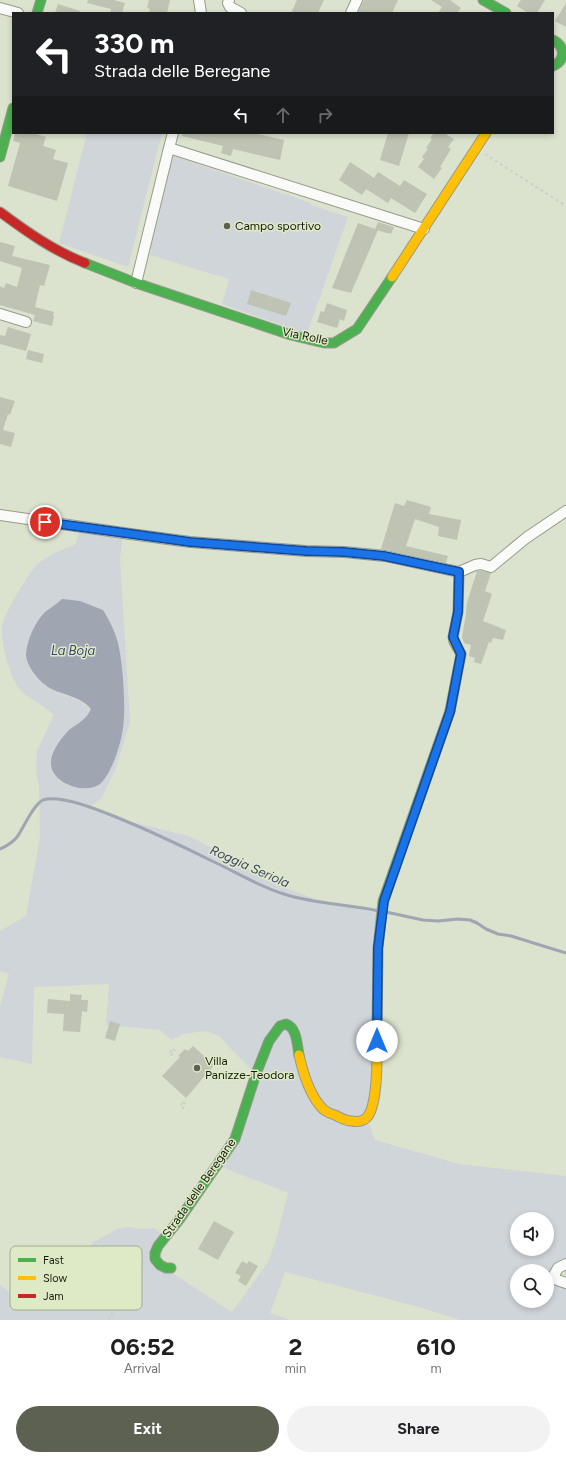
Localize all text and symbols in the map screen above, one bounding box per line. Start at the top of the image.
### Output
text: 330 m [94,26,174,60]
icon: left [28,28,80,80]
text: Strada delle Beregane [94,60,270,82]
icon: left [230,104,252,126]
icon: ahead [272,104,294,126]
icon: right [314,104,336,126]
place label: Campo sportivo [235,219,321,233]
marker: Campo sportivo [222,221,232,231]
street label: Via Rolle [281,324,330,348]
pin [28,505,62,539]
icon: arrive [34,511,56,533]
water label: La Boja [51,643,95,658]
water label: Roggia Seriola [208,842,292,891]
position arrow [356,1020,398,1062]
place label: Villa Panizze-Teodora [205,1054,294,1082]
marker: Villa Panizze-Teodora [192,1063,202,1073]
street label: Strada delle Beregane [160,1136,239,1240]
map controls [510,1212,554,1308]
button: sound [510,1212,554,1256]
legend [10,1246,142,1310]
text: Fast [43,1254,64,1267]
button: search [510,1264,554,1308]
text: Slow [43,1272,67,1285]
text: Jam [43,1290,64,1303]
text: 06:52 [110,1332,175,1361]
text: 2 [289,1332,302,1361]
text: 610 [416,1332,456,1361]
text: Arrival [124,1361,161,1376]
text: min [285,1361,306,1376]
text: m [431,1361,442,1376]
button: Exit [16,1406,279,1452]
button: Share [287,1406,550,1452]

